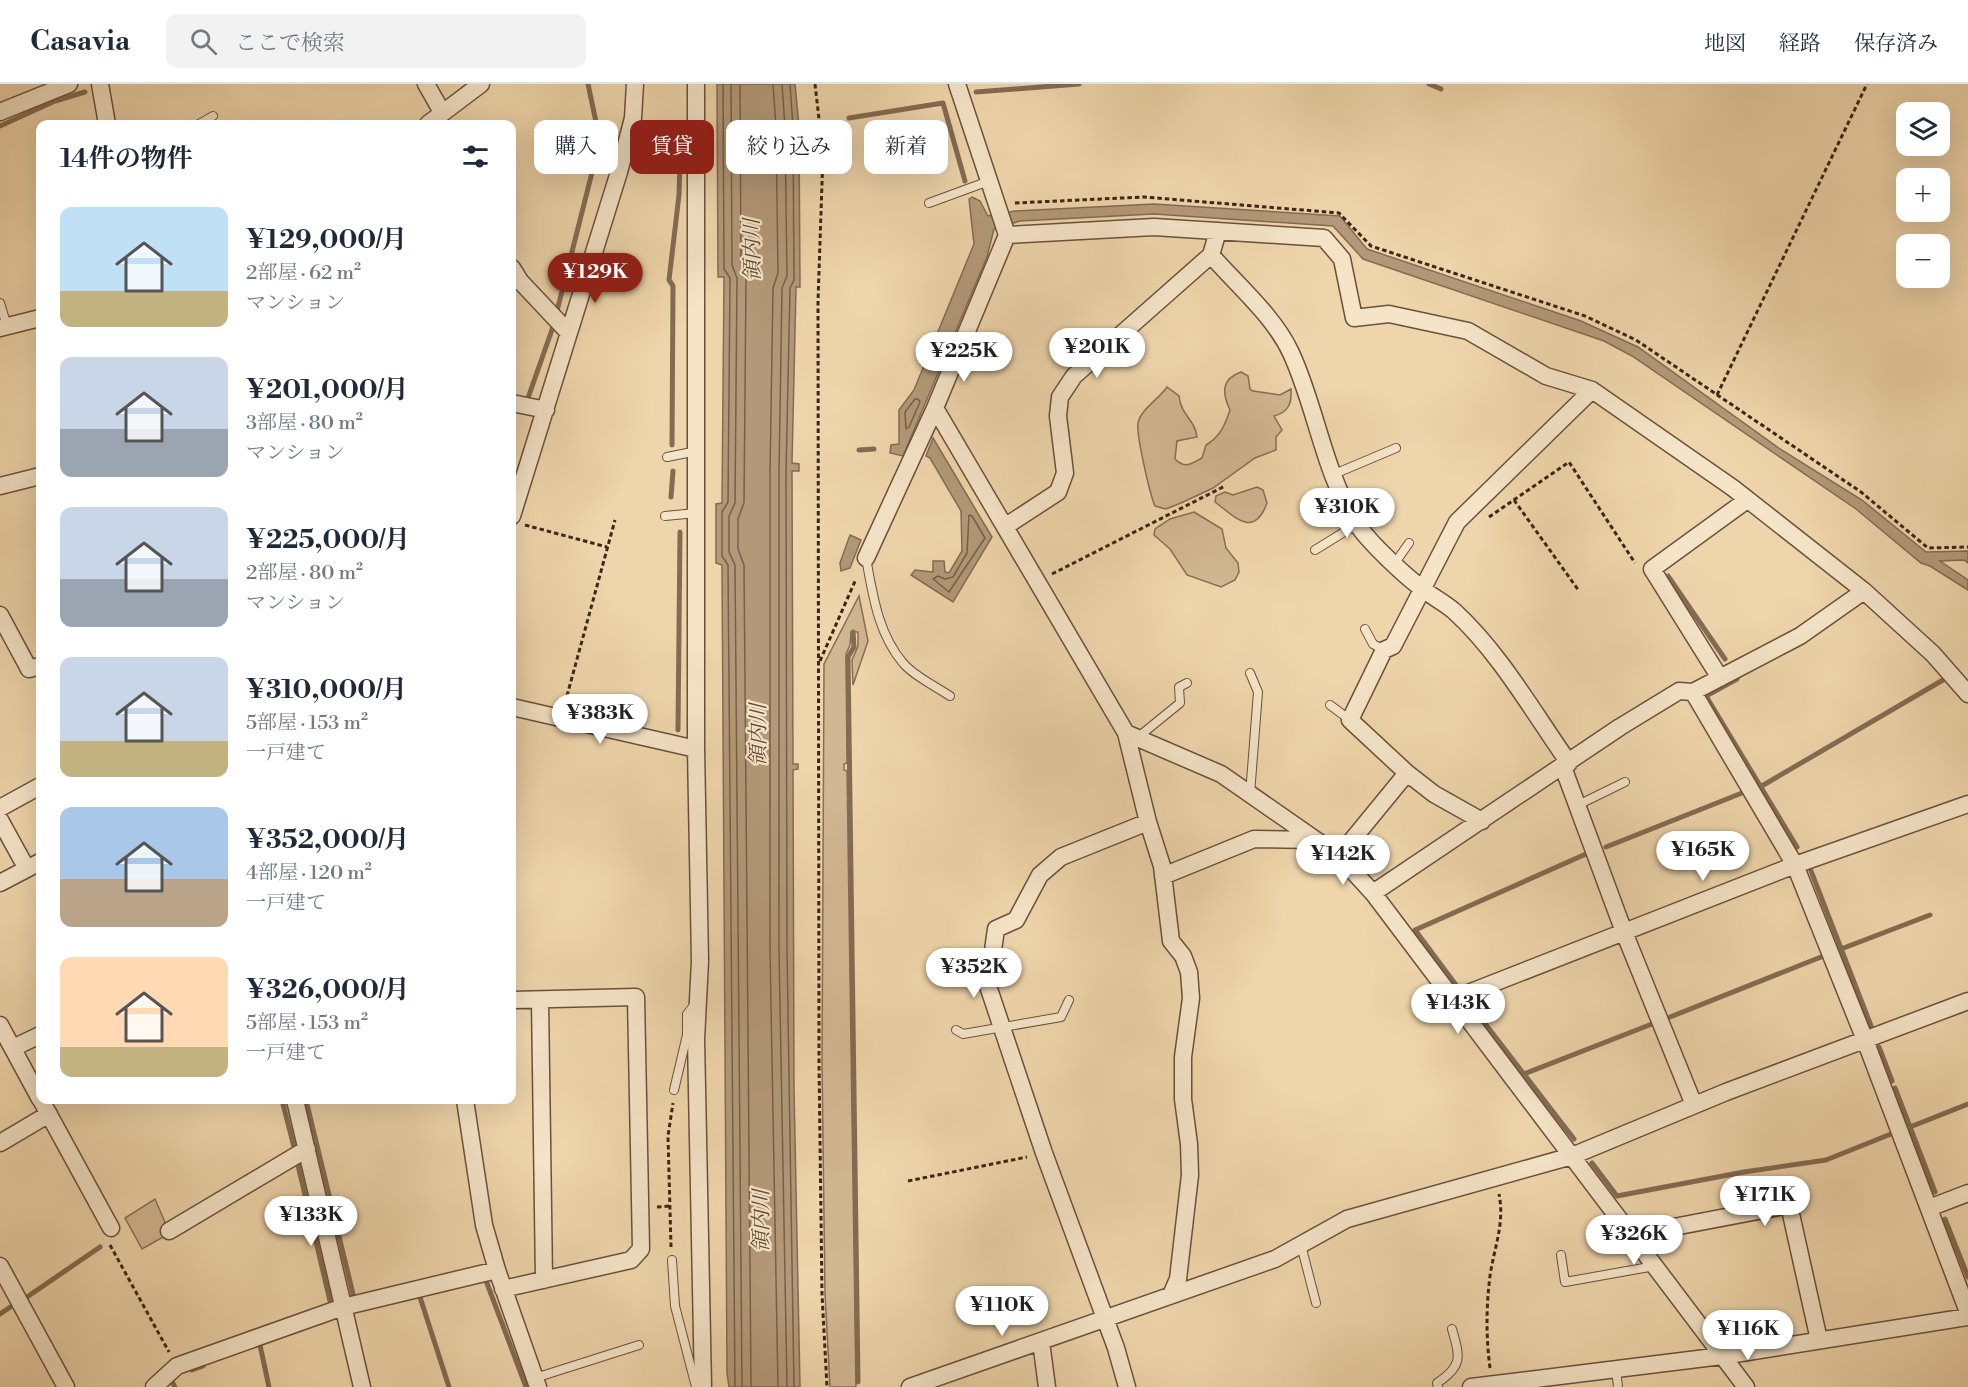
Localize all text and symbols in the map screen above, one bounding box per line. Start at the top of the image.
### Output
search box [166,14,586,68]
text: Casavia [30,24,130,59]
icon: search [187,25,220,58]
text: ここで検索 [235,30,345,57]
text: 地図 [1704,31,1746,57]
text: 経路 [1779,31,1821,57]
text: 保存済み [1854,31,1938,57]
map controls [1896,102,1950,288]
button: layers [1896,102,1950,156]
chip: 購入 [534,120,618,174]
chip: 賃貸 [630,120,714,174]
chip: 絞り込み [726,120,852,174]
chip: 新着 [864,120,948,174]
icon: filters [459,140,492,173]
text: 14件の物件 [60,143,193,175]
button: + [1896,168,1950,222]
water label: 領内川 [739,216,767,282]
text: ¥129,000/月 [246,224,407,256]
icon: home [108,231,180,303]
button: − [1896,234,1950,288]
pin: ¥129K [553,253,637,304]
text: ¥129K [562,260,628,285]
text: 2部屋 · 62 m² [246,261,361,286]
text: マンション [246,291,345,316]
pin: ¥201K [1055,328,1139,379]
pin: ¥225K [922,332,1006,383]
text: ¥201K [1063,335,1131,360]
text: ¥225K [930,339,998,364]
text: ¥201,000/月 [246,374,409,406]
icon: home [108,381,180,453]
text: 3部屋 · 80 m² [246,411,363,436]
text: マンション [246,441,345,466]
pin: ¥310K [1305,488,1389,539]
text: ¥310K [1314,495,1380,520]
text: ¥225,000/月 [246,524,410,556]
icon: home [108,531,180,603]
text: 2部屋 · 80 m² [246,561,363,586]
text: マンション [246,591,345,616]
text: ¥310,000/月 [246,674,407,706]
icon: home [108,681,180,753]
pin: ¥383K [558,694,642,745]
text: ¥383K [566,701,634,726]
water label: 領内川 [746,702,772,767]
text: 5部屋 · 153 m² [246,711,368,736]
text: 一戸建て [246,741,326,766]
text: ¥352,000/月 [246,824,410,856]
icon: home [108,831,180,903]
pin: ¥165K [1661,831,1745,882]
pin: ¥142K [1301,835,1385,886]
text: ¥165K [1670,838,1736,863]
text: ¥142K [1310,842,1376,867]
text: 4部屋 · 120 m² [246,861,372,886]
text: 一戸建て [246,891,326,916]
pin: ¥352K [932,948,1016,999]
text: ¥352K [940,955,1008,980]
text: ¥326,000/月 [246,974,410,1006]
icon: home [108,981,180,1053]
pin: ¥143K [1416,984,1500,1035]
text: ¥143K [1425,991,1491,1016]
text: 5部屋 · 153 m² [246,1011,368,1036]
text: 一戸建て [246,1041,326,1066]
pin: ¥171K [1723,1176,1807,1227]
text: ¥171K [1734,1183,1796,1208]
water label: 領内川 [749,1188,775,1253]
pin: ¥133K [269,1196,353,1247]
text: ¥133K [278,1203,344,1228]
pin: ¥326K [1592,1215,1676,1266]
text: ¥326K [1600,1222,1668,1247]
pin: ¥110K [960,1286,1044,1337]
text: ¥110K [969,1293,1035,1318]
pin: ¥116K [1706,1310,1790,1361]
text: ¥116K [1716,1317,1780,1342]

